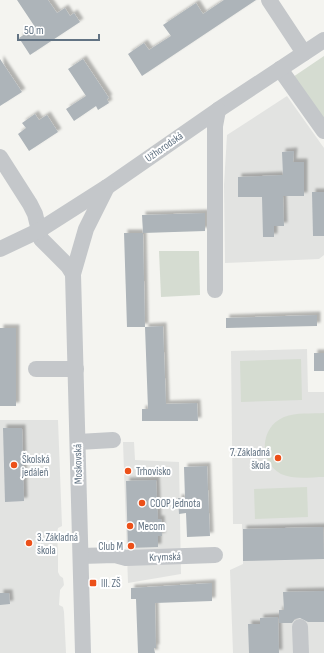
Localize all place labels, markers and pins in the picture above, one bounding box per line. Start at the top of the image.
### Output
place label: 7. Základná škola [230,446,270,472]
place label: Školská jedáleň [21,452,50,479]
marker: 7. Základná škola [273,453,283,463]
marker: Školská jedáleň [9,460,19,470]
place label: Trhovisko [136,465,171,478]
marker: Trhovisko [123,466,133,476]
place label: COOP Jednota [150,497,201,510]
marker: COOP Jednota [137,498,147,508]
place label: Mecom [138,520,165,533]
marker: Mecom [125,521,135,531]
place label: 3. Základná škola [37,531,78,557]
marker: 3. Základná škola [24,538,34,548]
place label: Club M [98,540,123,553]
marker: Club M [126,541,136,551]
place label: III. ZŠ [101,576,121,590]
marker: III. ZŠ [88,578,98,588]

